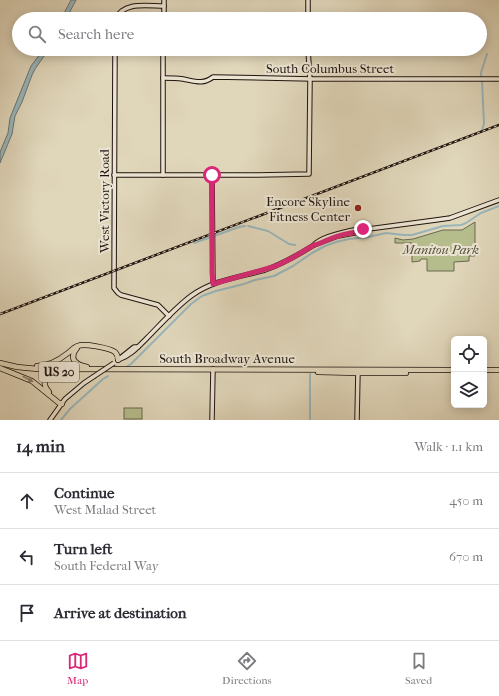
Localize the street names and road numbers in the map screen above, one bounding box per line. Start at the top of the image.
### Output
street label: South Columbus Street [266,61,394,76]
street label: West Victory Road [97,148,112,254]
street label: South Broadway Avenue [159,351,295,366]
road number: US 20 [39,362,79,382]

